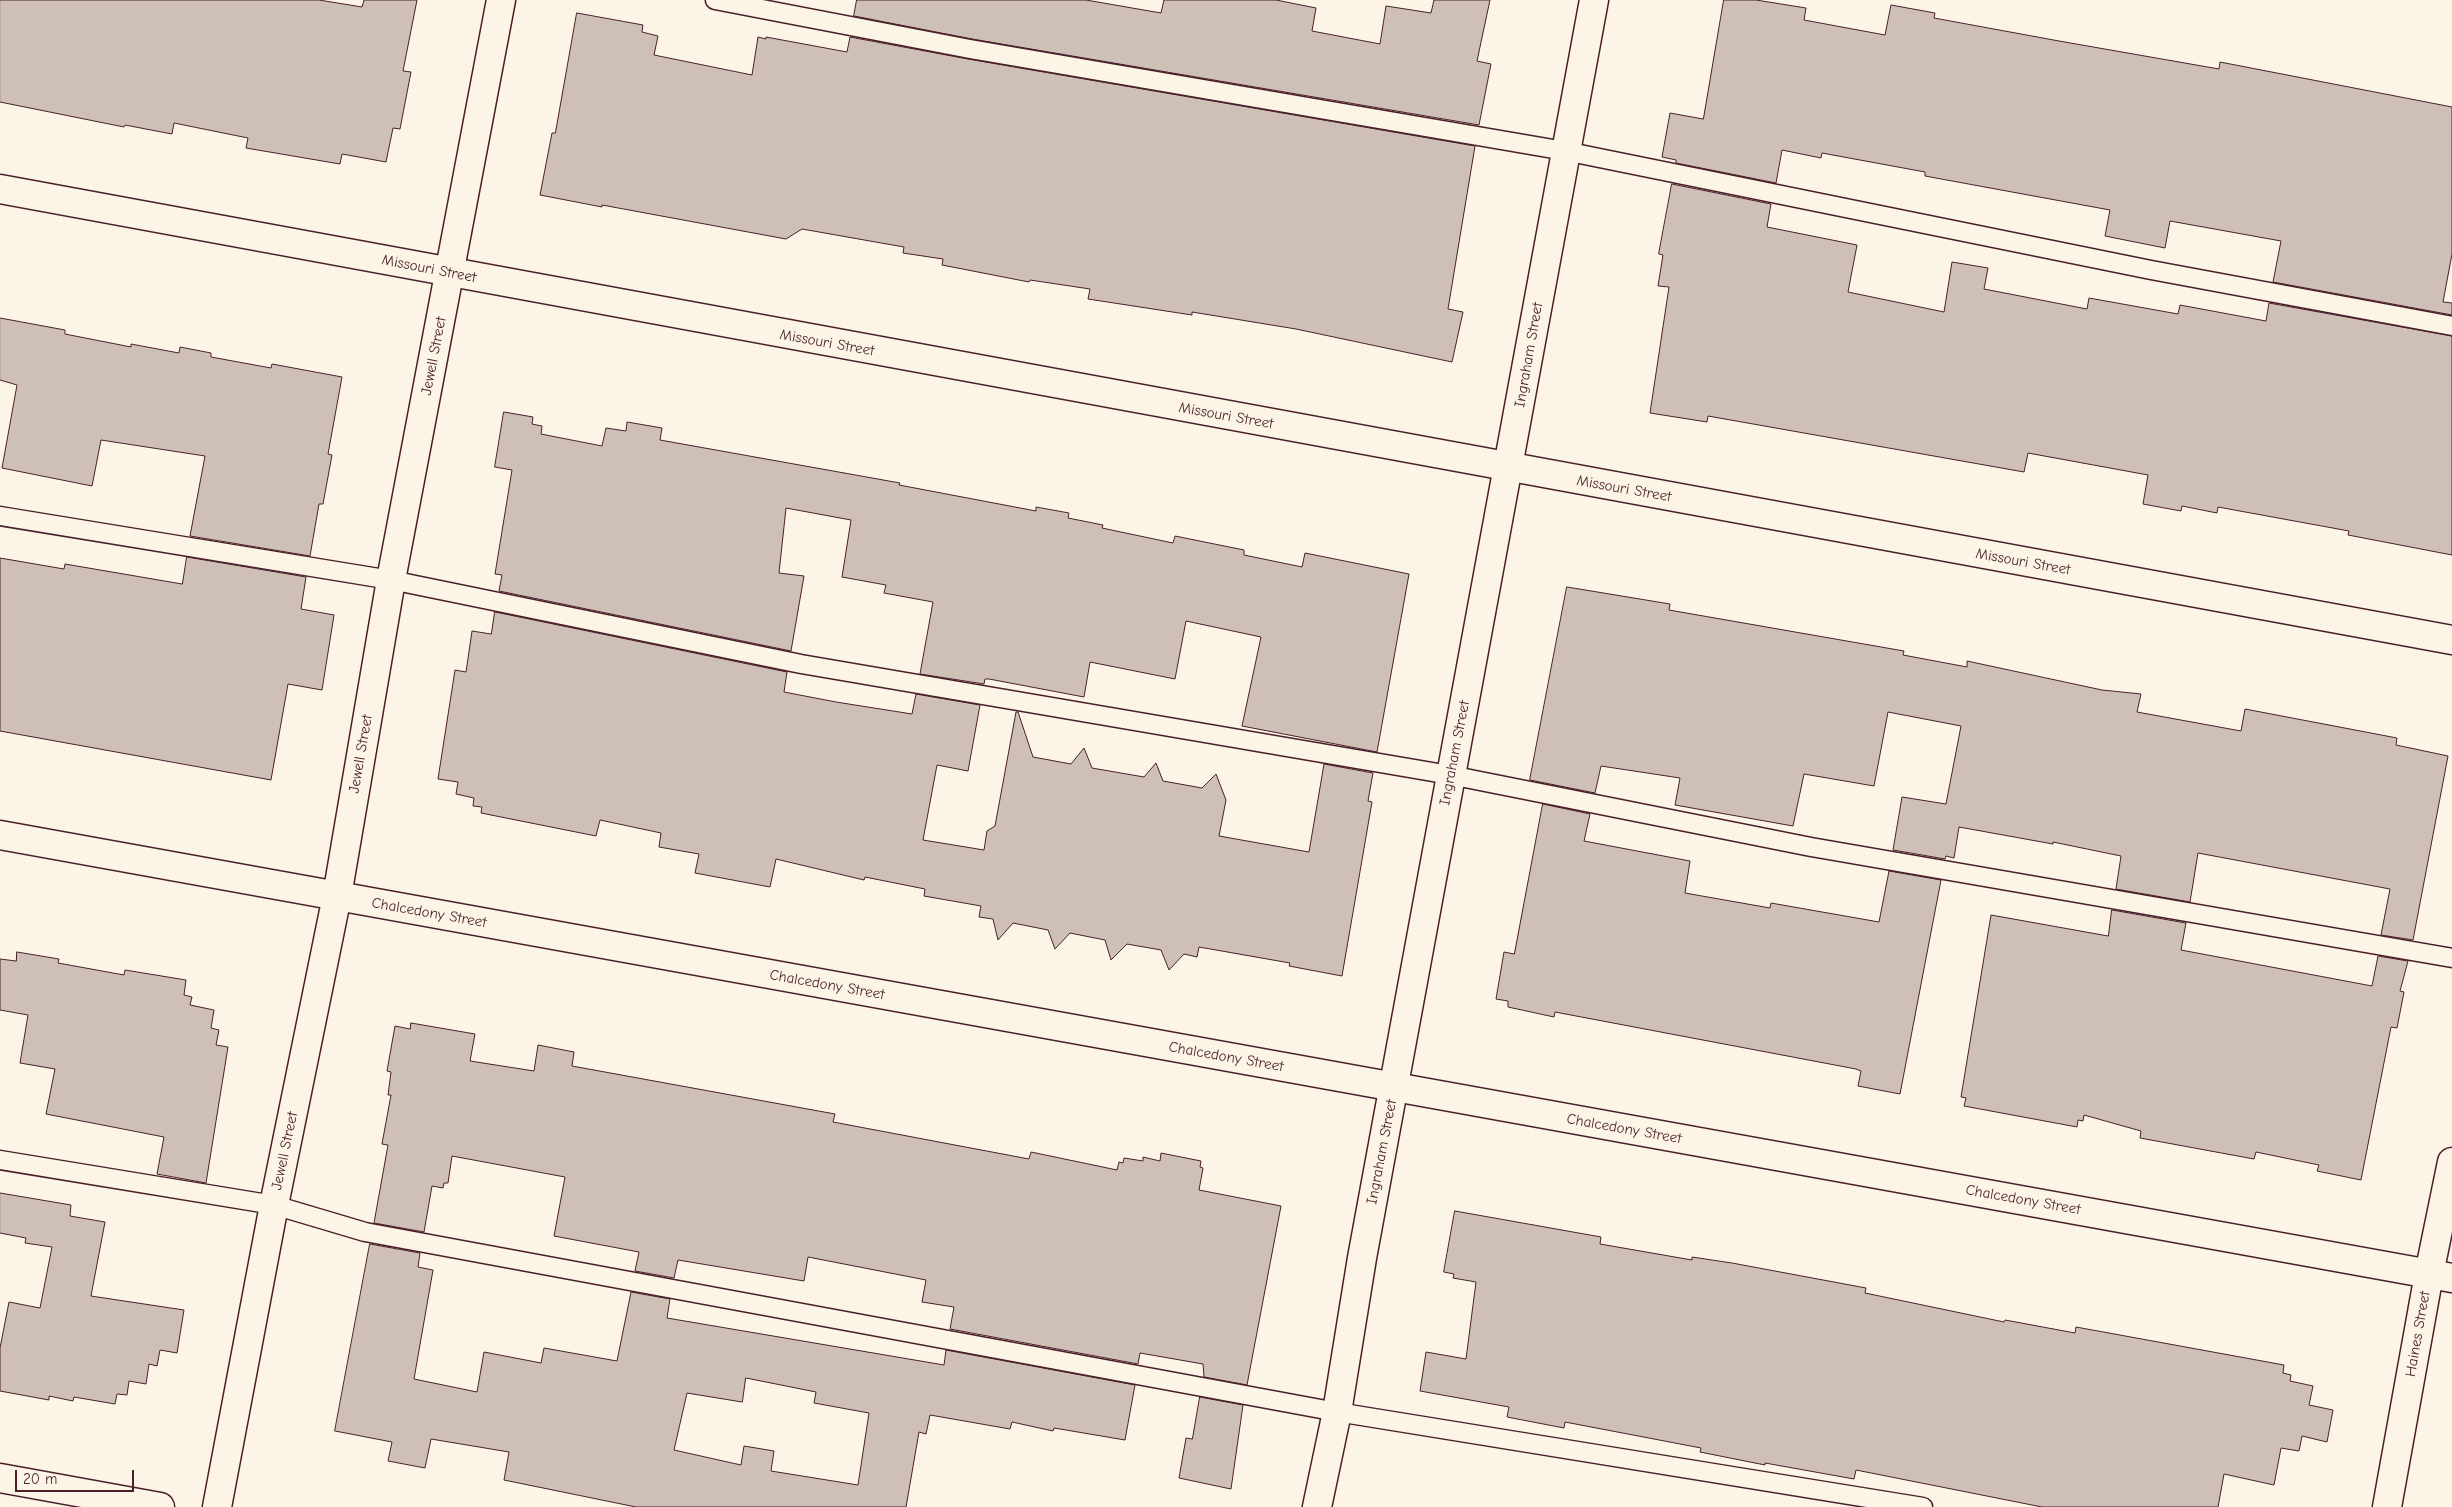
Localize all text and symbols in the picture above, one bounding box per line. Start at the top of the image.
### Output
street label: Missouri Street [380,251,478,287]
street label: Ingraham Street [1511,301,1547,409]
street label: Jewell Street [418,315,450,397]
street label: Missouri Street [778,326,876,360]
street label: Missouri Street [1177,399,1275,433]
street label: Missouri Street [1575,472,1673,506]
street label: Missouri Street [1974,545,2072,579]
street label: Ingraham Street [1436,699,1474,807]
street label: Jewell Street [345,713,377,795]
street label: Chalcedony Street [370,894,488,932]
street label: Chalcedony Street [768,966,886,1004]
street label: Chalcedony Street [1167,1038,1285,1076]
street label: Ingraham Street [1363,1098,1401,1206]
street label: Jewell Street [268,1110,302,1192]
street label: Chalcedony Street [1565,1110,1683,1148]
street label: Chalcedony Street [1964,1181,2082,1219]
street label: Haines Street [2402,1290,2434,1378]
scale bar [18,1460,136,1492]
text: 20 m [23,1470,57,1488]

